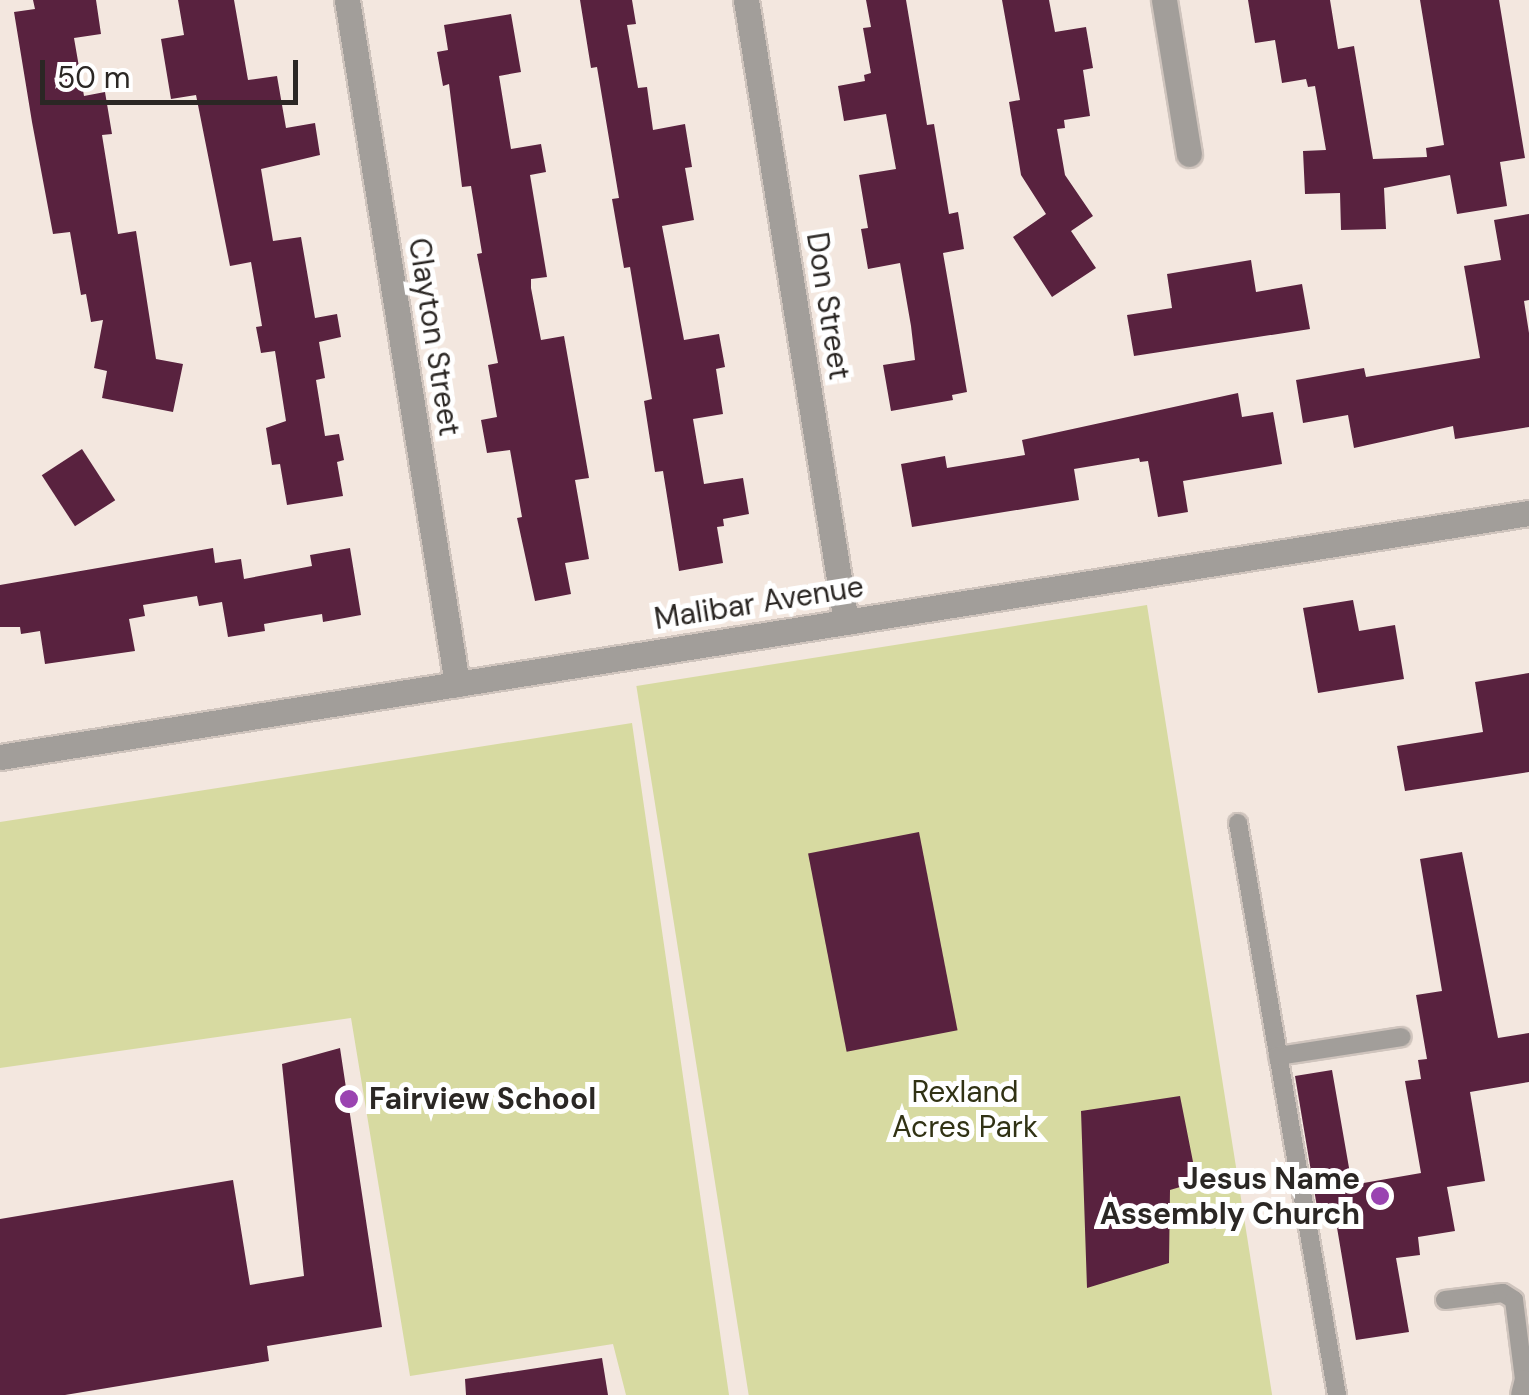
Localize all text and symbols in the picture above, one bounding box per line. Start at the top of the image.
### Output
scale bar [45,40,302,102]
text: 50 m [57,58,131,97]
street label: Don Street [799,230,857,382]
street label: Clayton Street [401,235,467,439]
street label: Malibar Avenue [652,569,866,637]
park label: Rexland Acres Park [892,1074,1038,1144]
place label: Fairview School [369,1081,596,1117]
marker: Fairview School [338,1088,360,1110]
place label: Jesus Name Assembly Church [1100,1161,1360,1232]
marker: Jesus Name Assembly Church [1369,1185,1391,1207]

